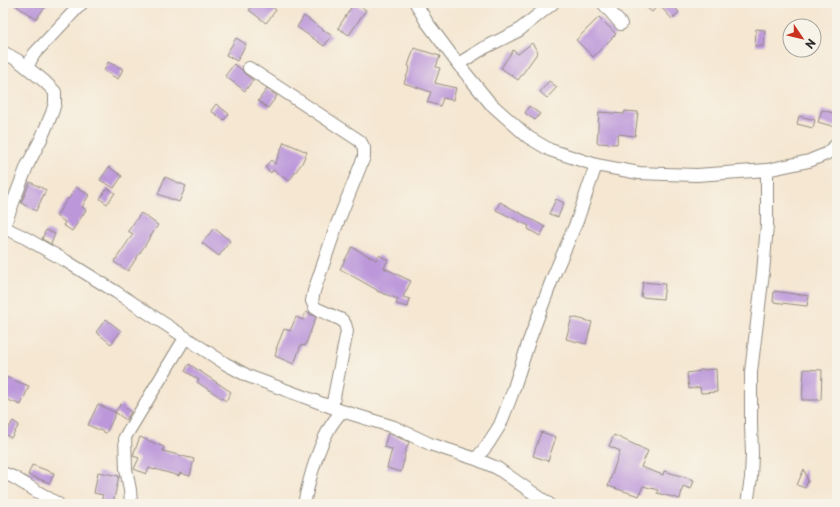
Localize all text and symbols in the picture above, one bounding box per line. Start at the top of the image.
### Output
north arrow [782,18,822,58]
text: N [801,36,820,53]

